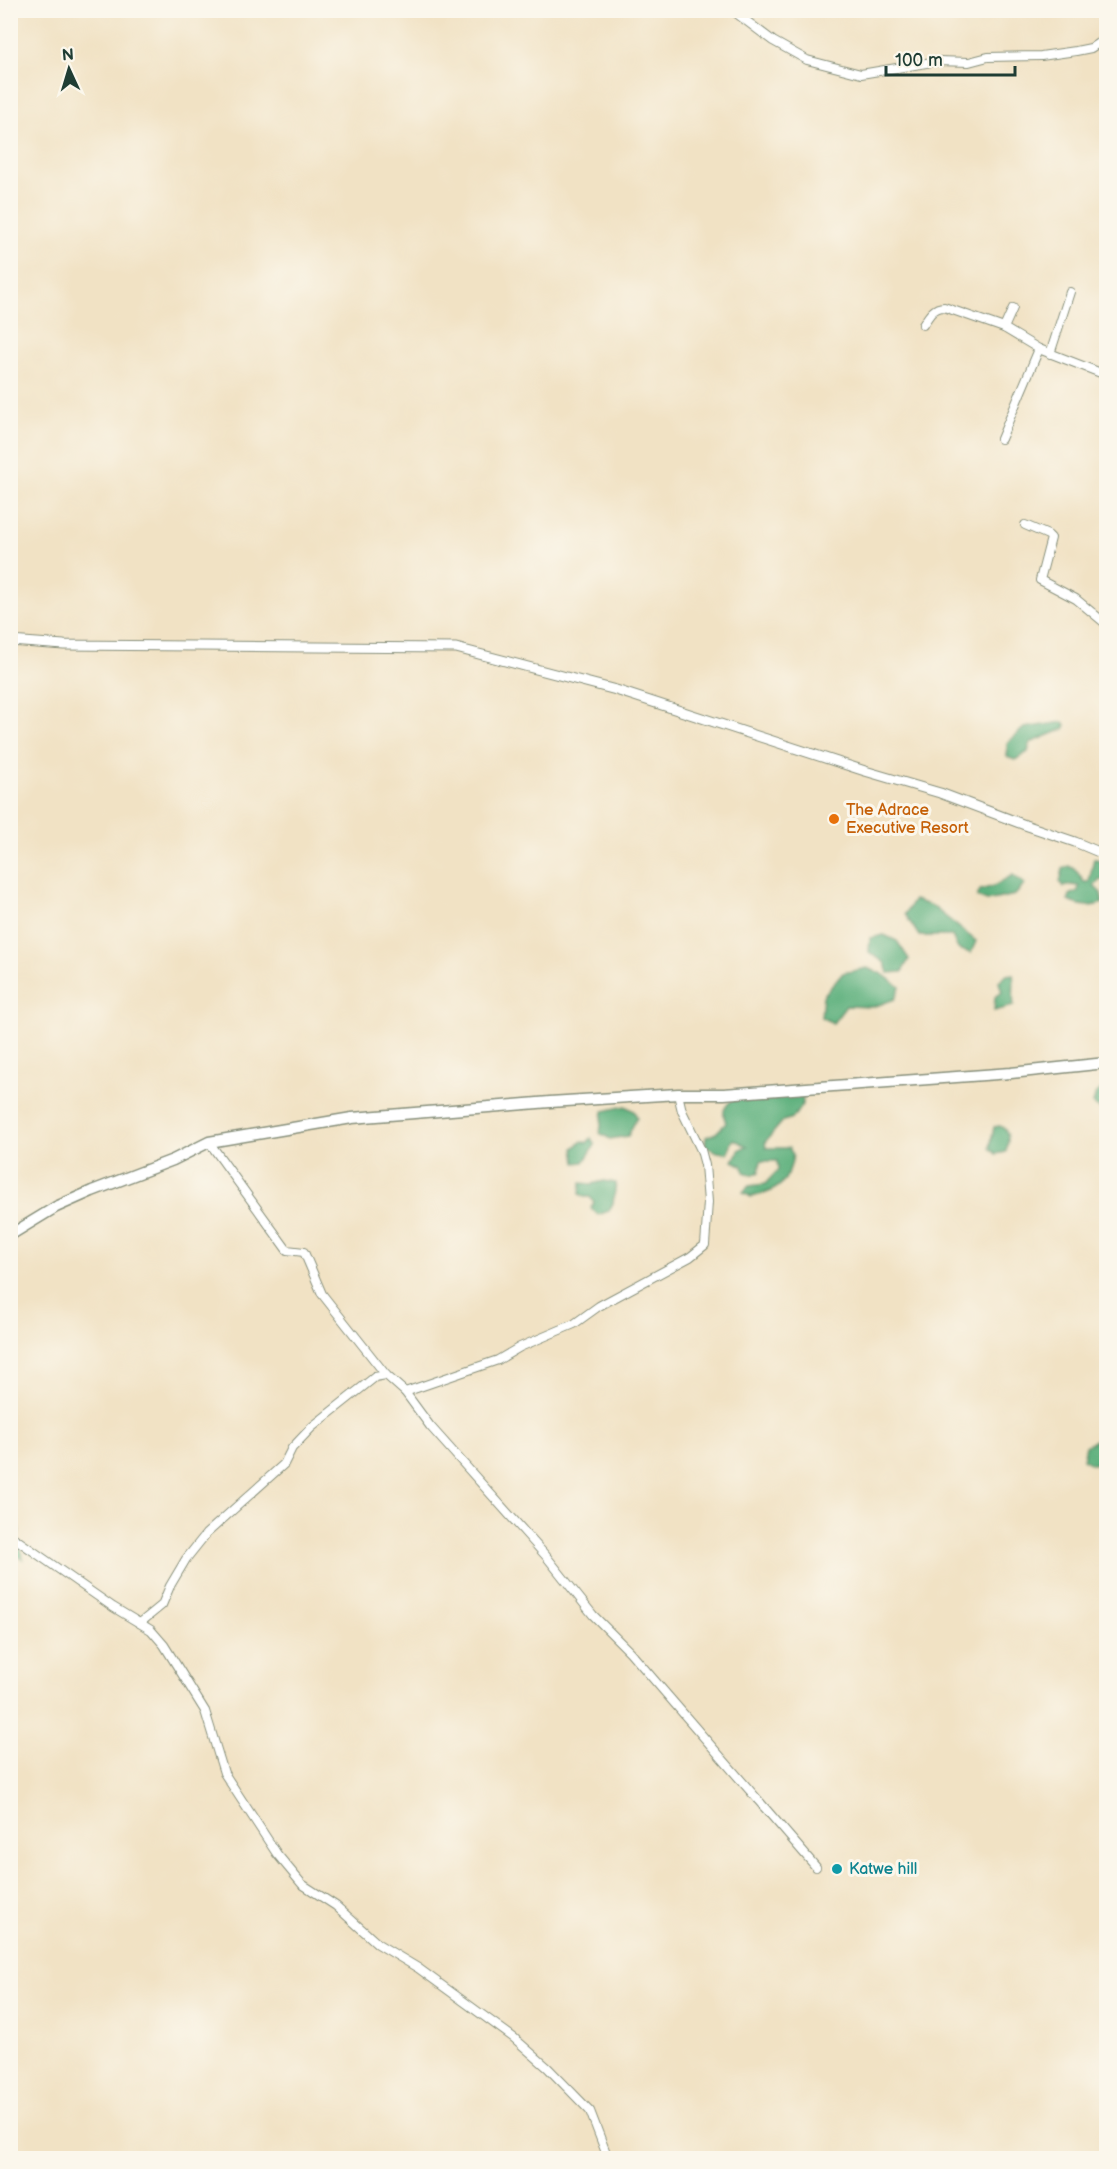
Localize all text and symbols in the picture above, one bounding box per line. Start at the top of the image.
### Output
north arrow [39,39,99,99]
scale bar [886,39,1015,77]
text: N [61,46,75,65]
text: 100 m [895,50,943,71]
place label: The Adrace Executive Resort [846,801,969,838]
marker: The Adrace Executive Resort [827,812,841,826]
place label: Katwe hill [849,1860,917,1879]
marker: Katwe hill [830,1862,844,1876]

